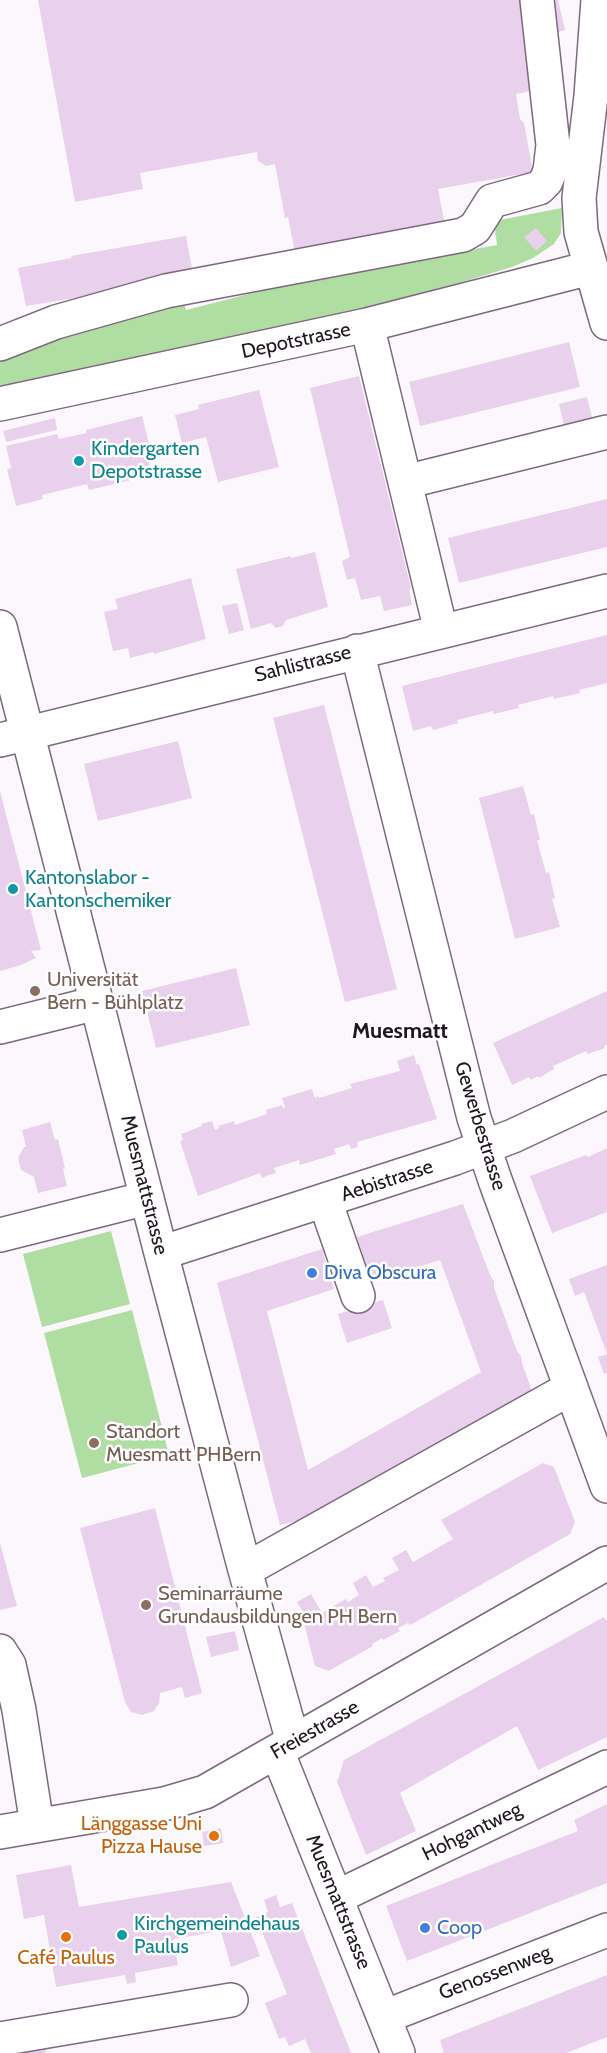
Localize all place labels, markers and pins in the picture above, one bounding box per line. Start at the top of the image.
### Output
place label: Kindergarten Depotstrasse [91,437,202,484]
marker: Kindergarten Depotstrasse [72,454,86,468]
place label: Kantonslabor - Kantonschemiker [25,866,171,913]
marker: Kantonslabor - Kantonschemiker [6,882,20,896]
place label: Universität Bern - Bühlplatz [47,968,183,1015]
marker: Universität Bern - Bühlplatz [28,984,42,998]
place label: Diva Obscura [324,1261,436,1285]
marker: Diva Obscura [305,1266,319,1280]
place label: Standort Muesmatt PHBern [106,1420,261,1467]
marker: Standort Muesmatt PHBern [87,1436,101,1450]
place label: Seminarräume Grundausbildungen PH Bern [158,1582,397,1629]
marker: Seminarräume Grundausbildungen PH Bern [139,1598,153,1612]
place label: Länggasse Uni Pizza Hause [81,1812,202,1859]
marker: Länggasse Uni Pizza Hause [207,1829,221,1843]
place label: Kirchgemeindehaus Paulus [134,1912,300,1959]
place label: Coop [437,1916,482,1940]
marker: Coop [418,1921,432,1935]
marker: Kirchgemeindehaus Paulus [115,1928,129,1942]
marker: Café Paulus [59,1930,73,1944]
place label: Café Paulus [17,1946,115,1970]

